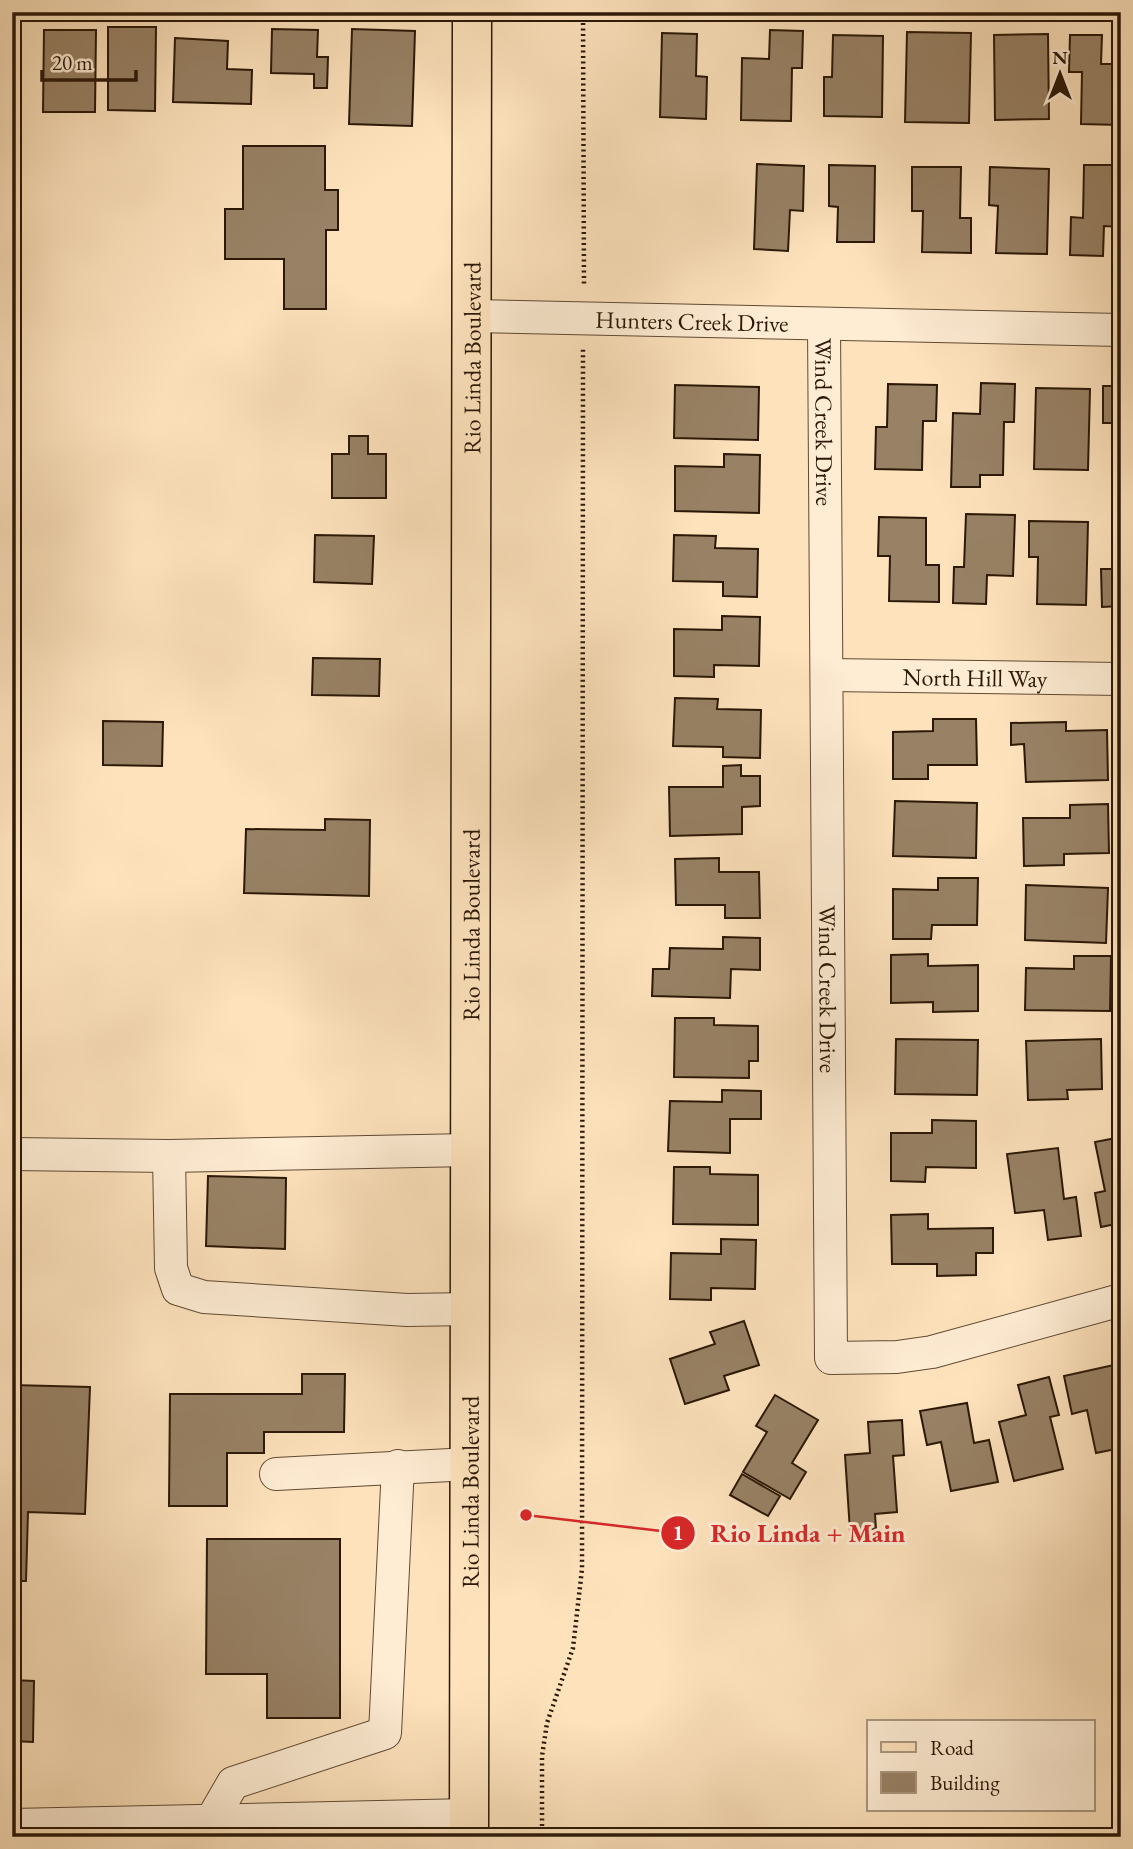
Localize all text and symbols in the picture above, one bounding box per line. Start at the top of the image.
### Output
scale bar [42,38,136,82]
north arrow [1024,38,1094,108]
text: N [1052,45,1068,70]
text: 20 m [52,49,93,76]
street label: Rio Linda Boulevard [456,261,487,454]
street label: Hunters Creek Drive [595,303,789,338]
street label: Wind Creek Drive [809,338,841,506]
street label: North Hill Way [902,661,1048,694]
street label: Rio Linda Boulevard [455,828,486,1021]
street label: Wind Creek Drive [812,905,845,1073]
street label: Rio Linda Boulevard [454,1395,485,1588]
callout: Rio Linda + Main [661,1509,919,1556]
text: Rio Linda + Main [710,1516,906,1550]
text: 1 [672,1519,684,1546]
legend [867,1720,1094,1811]
text: Road [930,1734,974,1761]
text: Building [930,1769,1000,1796]

